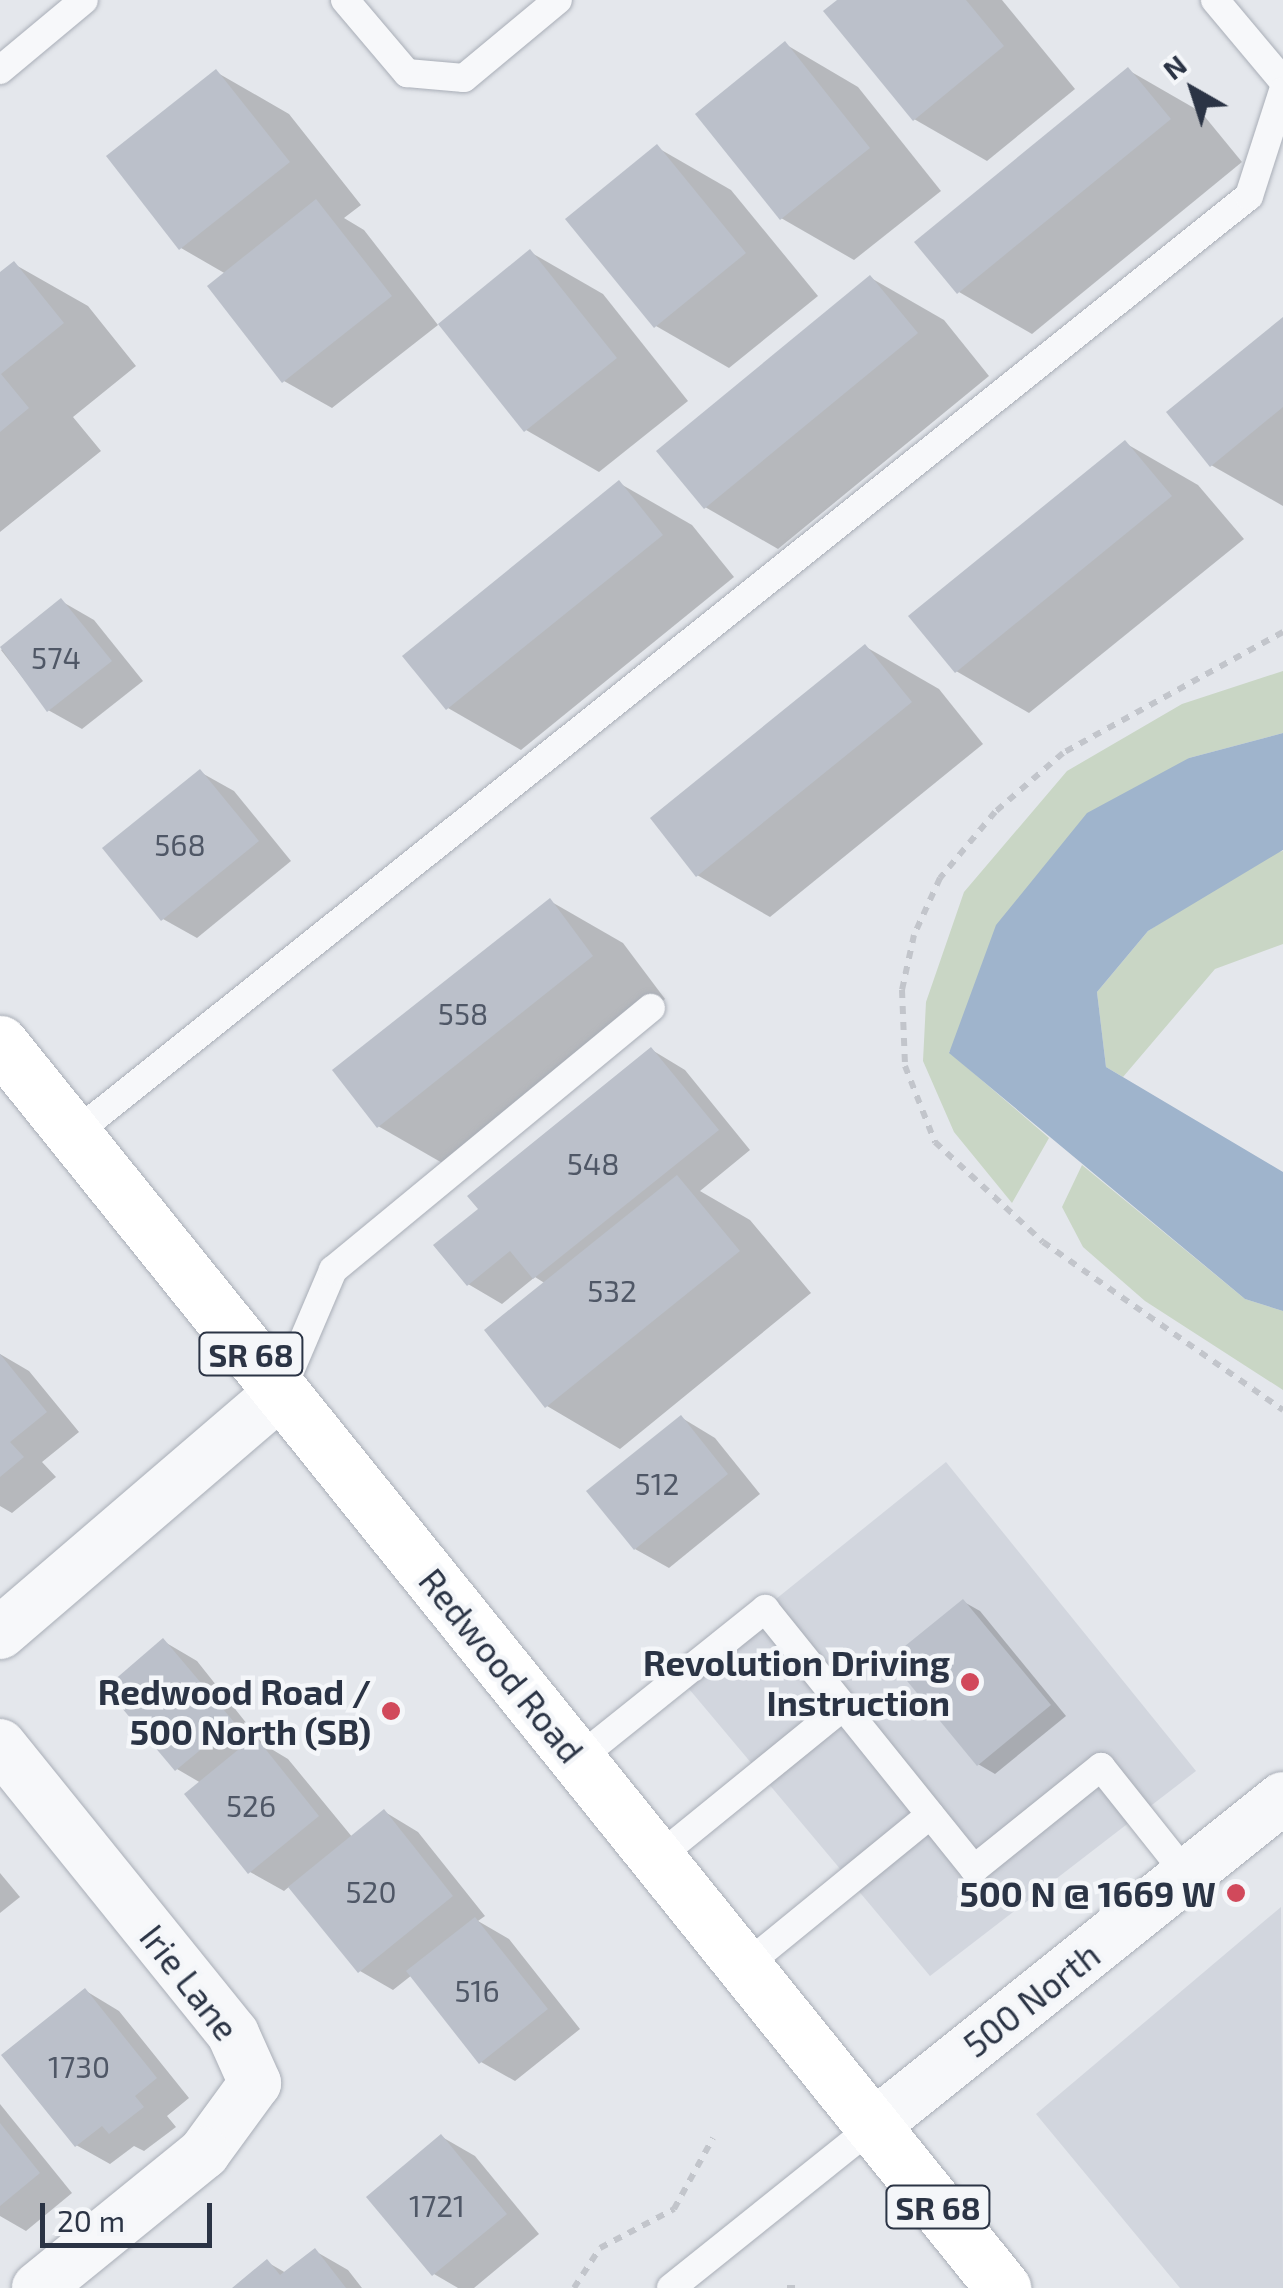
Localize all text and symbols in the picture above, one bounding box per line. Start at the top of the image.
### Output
north arrow [1143,40,1243,140]
text: N [1156,47,1193,86]
house number: 574 [31,639,81,675]
house number: 568 [154,826,206,862]
house number: 558 [438,995,488,1031]
house number: 548 [567,1145,619,1181]
house number: 532 [587,1272,637,1308]
road number: SR 68 [196,1327,306,1381]
house number: 512 [635,1465,679,1501]
street label: Redwood Road [411,1560,593,1770]
place label: Revolution Driving Instruction [643,1641,950,1723]
place label: Redwood Road / 500 North (SB) [98,1670,371,1752]
marker: Revolution Driving Instruction [959,1671,981,1693]
marker: Redwood Road / 500 North (SB) [380,1700,402,1722]
house number: 526 [226,1787,276,1823]
place label: 500 N @ 1669 W [959,1872,1216,1914]
house number: 520 [345,1873,397,1909]
marker: 500 N @ 1669 W [1225,1882,1247,1904]
street label: Irie Lane [132,1916,248,2048]
street label: 500 North [955,1933,1107,2065]
house number: 516 [454,1972,500,2008]
house number: 1730 [48,2048,110,2084]
road number: SR 68 [883,2180,993,2234]
scale bar [45,2183,218,2245]
house number: 1721 [409,2187,465,2223]
text: 20 m [57,2202,125,2238]

